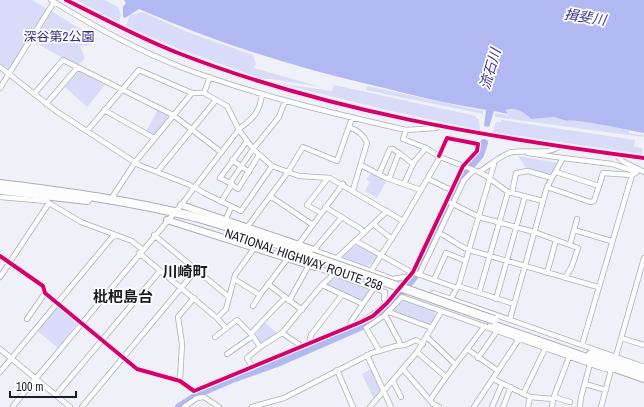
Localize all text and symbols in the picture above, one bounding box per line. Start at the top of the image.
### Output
water label: 揖斐川 [563,5,609,29]
park label: 深谷第2公園 [24,28,94,45]
water label: 流石川 [476,44,505,92]
street label: NATIONAL HIGHWAY ROUTE 258 [223,224,385,295]
district label: 川崎町 [162,261,208,282]
district label: 枇杷島台 [93,286,153,307]
scale bar [10,373,76,399]
text: 100 m [16,379,43,395]

